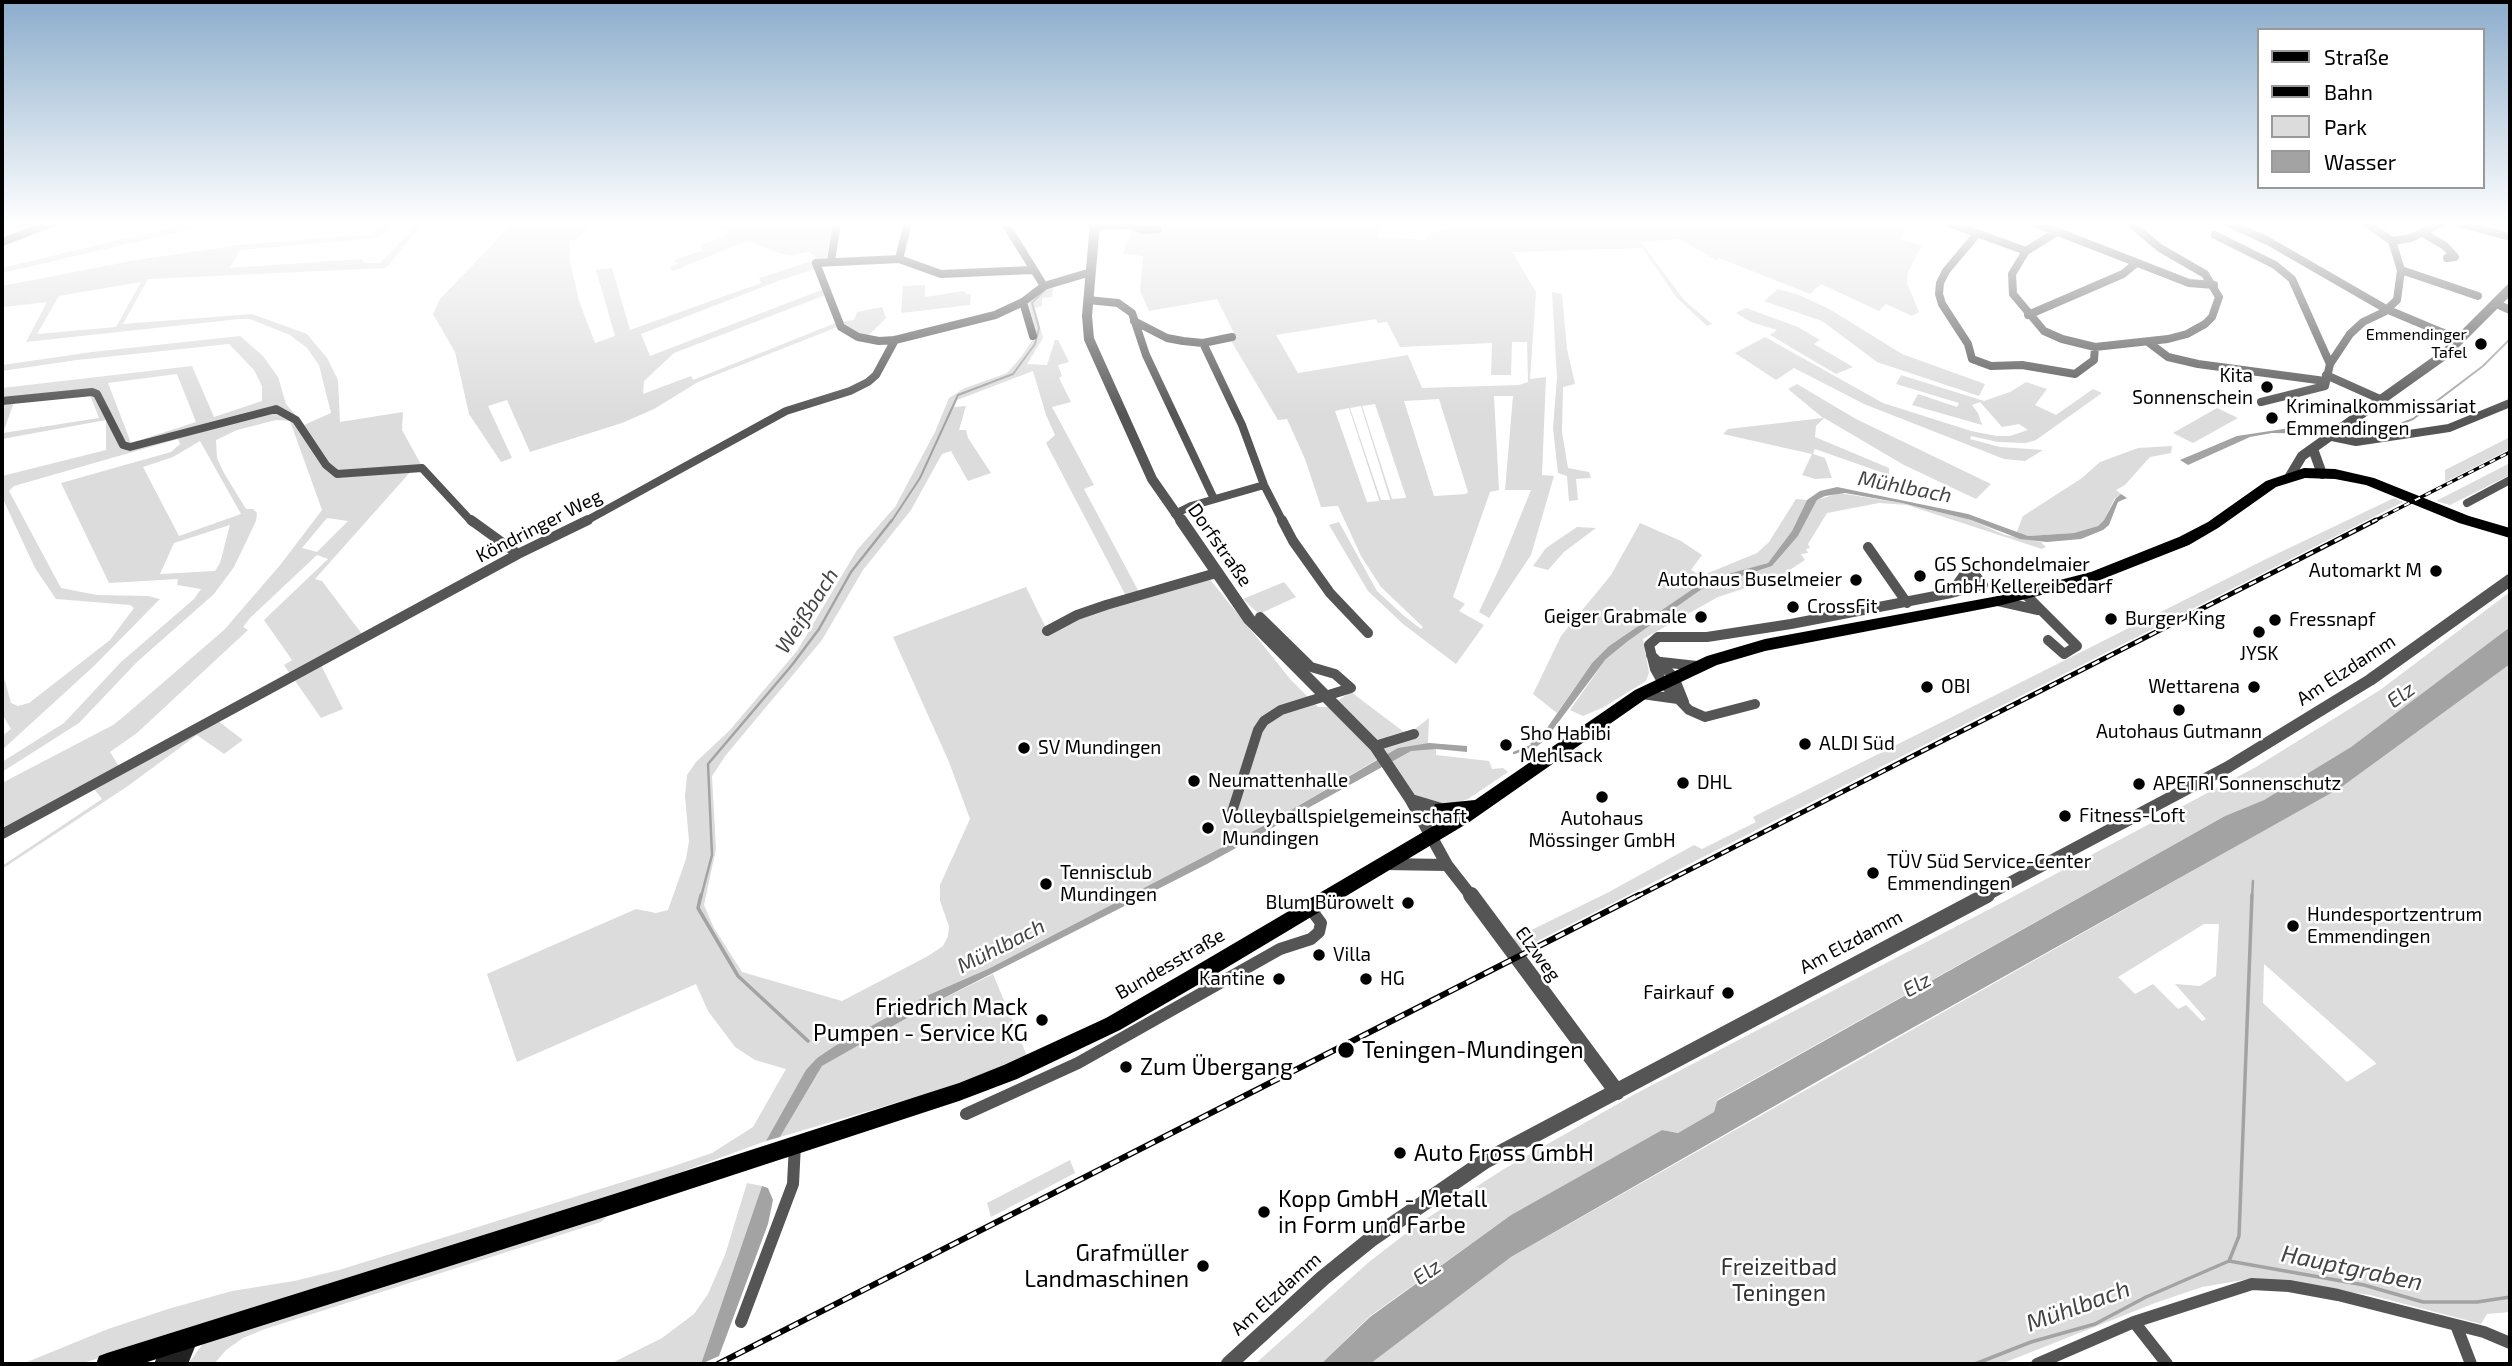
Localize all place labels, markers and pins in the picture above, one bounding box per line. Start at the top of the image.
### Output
place label: Emmendinger Tafel [2366,325,2467,363]
marker: Emmendinger Tafel [2473,336,2489,352]
place label: Kita Sonnenschein [2132,365,2253,409]
marker: Kita Sonnenschein [2259,379,2275,395]
place label: Kriminalkommissariat Emmendingen [2286,396,2476,440]
marker: Kriminalkommissariat Emmendingen [2264,410,2280,426]
place label: GS Schondelmaier GmbH Kellereibedarf [1934,554,2112,598]
place label: Automarkt M [2309,560,2422,582]
marker: Automarkt M [2428,563,2444,579]
marker: GS Schondelmaier GmbH Kellereibedarf [1912,568,1928,584]
place label: Autohaus Buselmeier [1658,569,1842,591]
marker: Autohaus Buselmeier [1848,572,1864,588]
place label: CrossFit [1807,596,1877,618]
marker: CrossFit [1785,599,1801,615]
place label: Geiger Grabmale [1544,606,1687,628]
place label: Burger King [2125,608,2225,630]
marker: Geiger Grabmale [1693,609,1709,625]
place label: Fressnapf [2289,609,2376,631]
marker: Burger King [2103,611,2119,627]
marker: Fressnapf [2267,612,2283,628]
marker: JYSK [2251,624,2267,640]
place label: JYSK [2239,643,2279,665]
place label: OBI [1941,676,1970,698]
place label: Wettarena [2148,676,2240,698]
marker: OBI [1919,679,1935,695]
marker: Wettarena [2246,679,2262,695]
marker: Autohaus Gutmann [2171,702,2187,718]
place label: Autohaus Gutmann [2096,721,2262,743]
place label: Sho Habibi Mehlsack [1520,723,1611,767]
place label: ALDI Süd [1819,733,1895,755]
marker: ALDI Süd [1797,736,1813,752]
place label: SV Mundingen [1038,737,1161,759]
marker: Sho Habibi Mehlsack [1498,737,1514,753]
marker: SV Mundingen [1016,740,1032,756]
place label: Neumattenhalle [1208,770,1348,792]
place label: DHL [1697,772,1732,794]
marker: Neumattenhalle [1186,773,1202,789]
place label: APETRI Sonnenschutz [2153,773,2341,795]
marker: DHL [1675,775,1691,791]
marker: APETRI Sonnenschutz [2131,776,2147,792]
marker: Autohaus Mössinger GmbH [1594,789,1610,805]
place label: Fitness-Loft [2079,805,2185,827]
place label: Volleyballspielgemeinschaft Mundingen [1222,806,1467,850]
place label: Autohaus Mössinger GmbH [1528,808,1676,852]
marker: Fitness-Loft [2057,808,2073,824]
marker: Volleyballspielgemeinschaft Mundingen [1200,820,1216,836]
place label: TÜV Süd Service-Center Emmendingen [1887,851,2091,895]
place label: Tennisclub Mundingen [1060,862,1157,906]
marker: TÜV Süd Service-Center Emmendingen [1865,865,1881,881]
marker: Tennisclub Mundingen [1038,876,1054,892]
place label: Blum Bürowelt [1266,892,1394,914]
marker: Blum Bürowelt [1400,895,1416,911]
place label: Hundesportzentrum Emmendingen [2307,904,2482,948]
marker: Hundesportzentrum Emmendingen [2285,918,2301,934]
place label: Villa [1333,944,1371,966]
marker: Villa [1311,947,1327,963]
place label: Kantine [1199,968,1265,990]
place label: HG [1380,968,1405,990]
marker: Kantine [1271,971,1287,987]
marker: HG [1358,971,1374,987]
place label: Fairkauf [1643,982,1714,1004]
marker: Fairkauf [1720,985,1736,1001]
place label: Friedrich Mack Pumpen - Service KG [813,993,1028,1047]
marker: Friedrich Mack Pumpen - Service KG [1034,1012,1050,1028]
place label: Teningen-Mundingen [1362,1036,1584,1064]
marker: Teningen-Mundingen [1336,1040,1356,1060]
place label: Zum Übergang [1140,1053,1293,1081]
marker: Zum Übergang [1118,1059,1134,1075]
place label: Auto Fross GmbH [1414,1139,1594,1167]
marker: Auto Fross GmbH [1392,1145,1408,1161]
place label: Kopp GmbH - Metall in Form und Farbe [1278,1185,1487,1239]
marker: Kopp GmbH - Metall in Form und Farbe [1256,1204,1272,1220]
place label: Grafmüller Landmaschinen [1024,1239,1189,1293]
marker: Grafmüller Landmaschinen [1195,1258,1211,1274]

